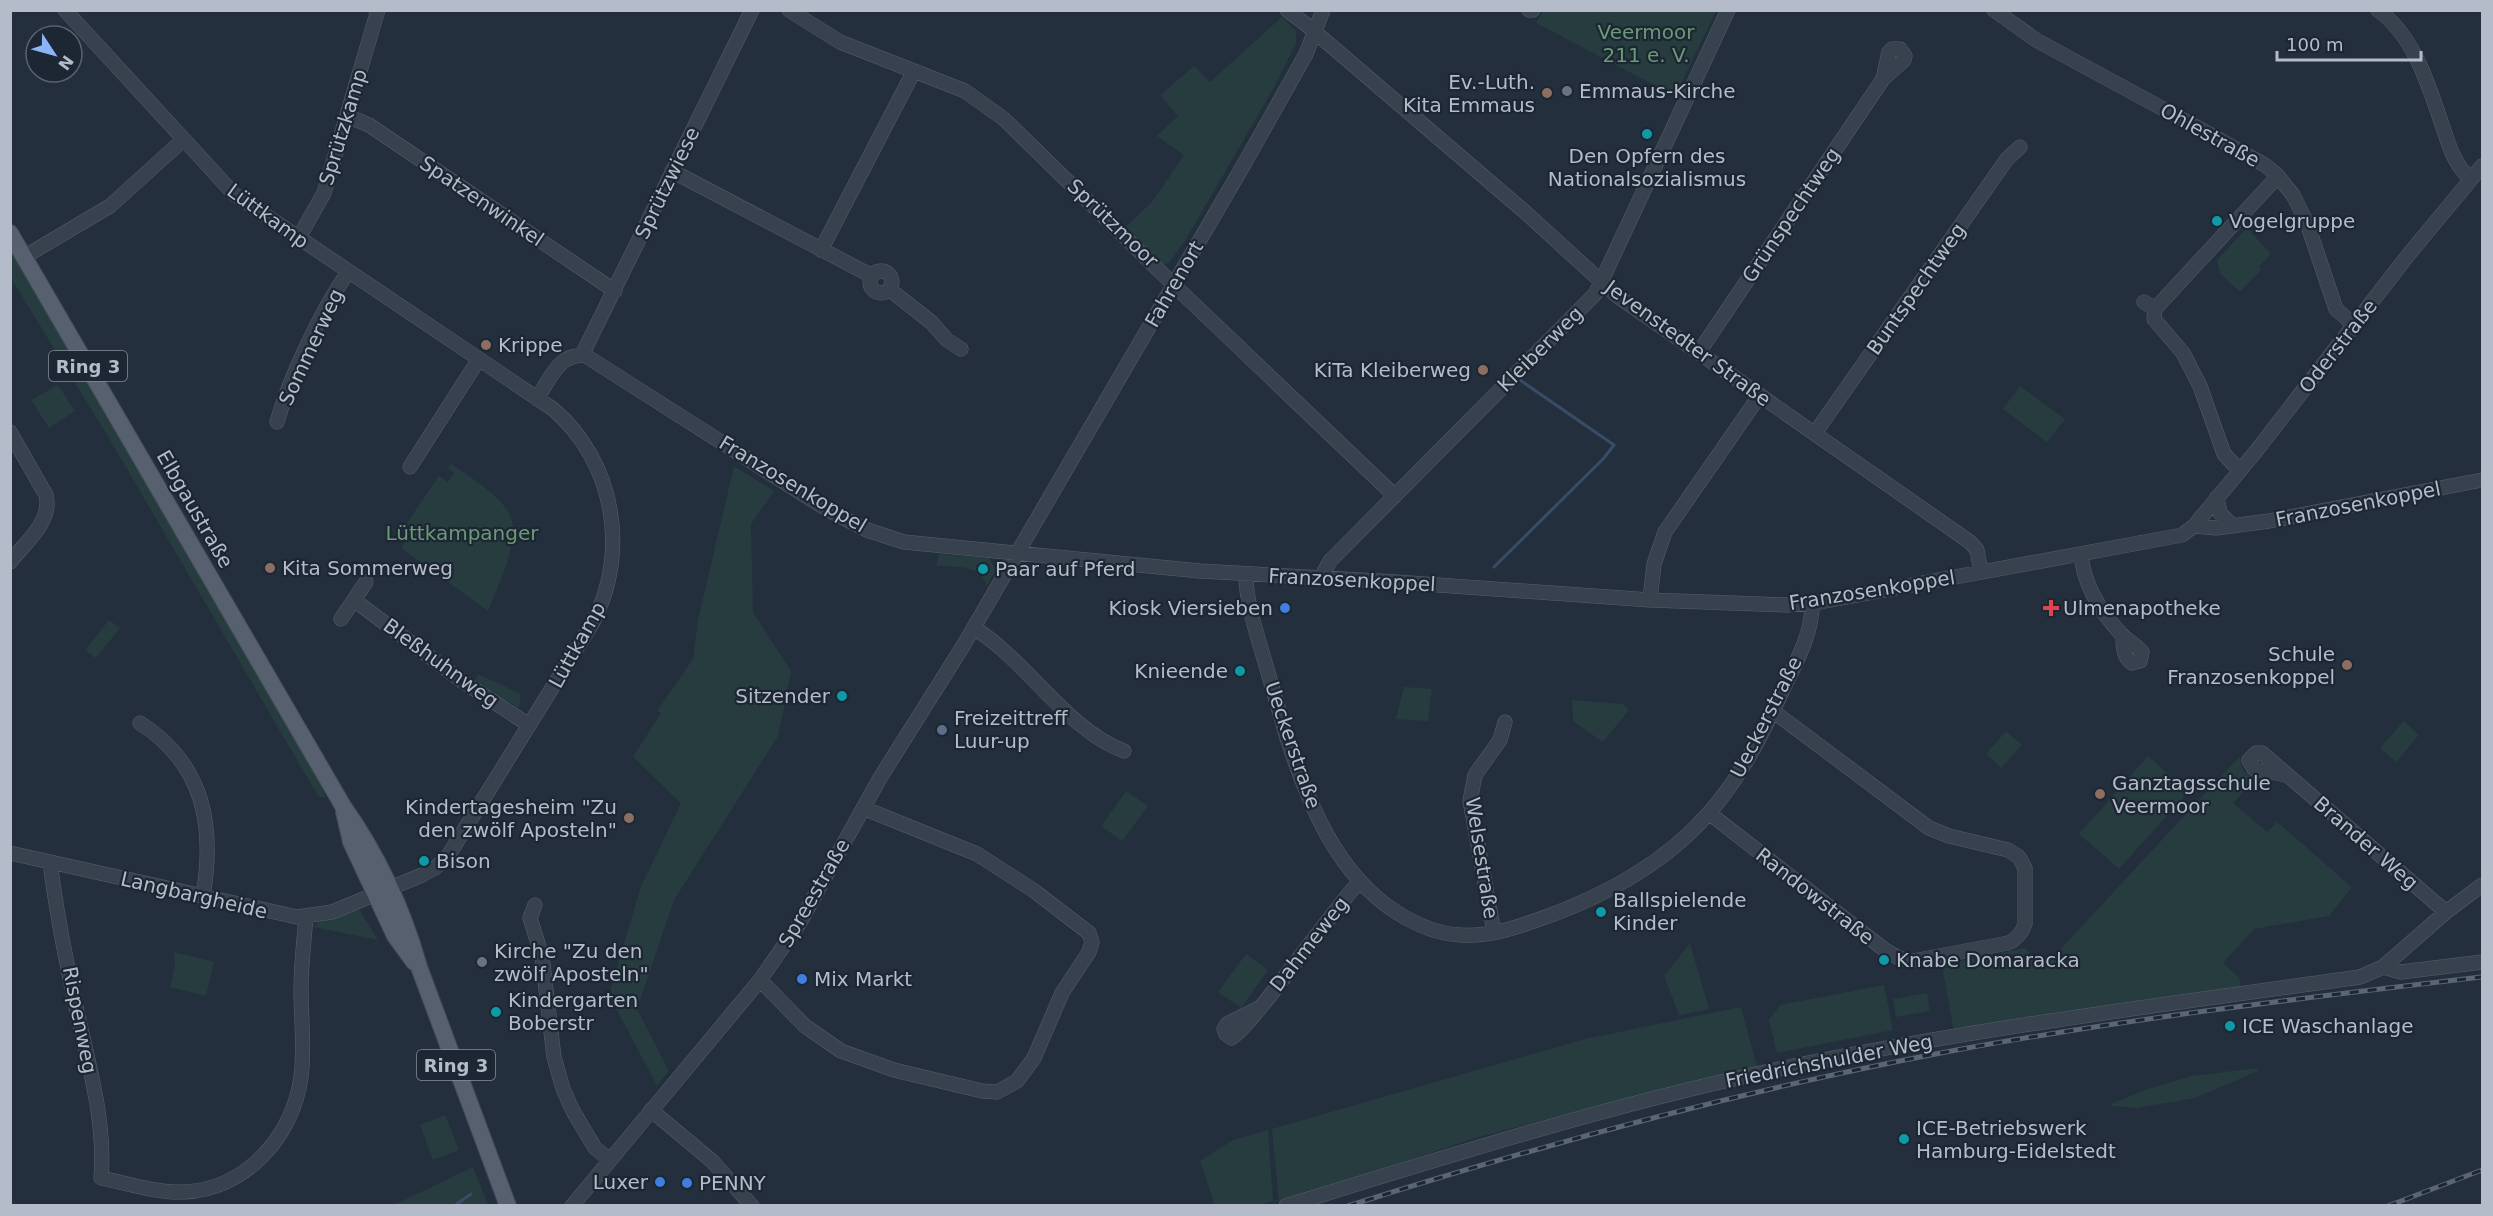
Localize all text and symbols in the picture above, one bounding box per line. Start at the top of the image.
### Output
park label: Veermoor 211 e. V. [1598,20,1695,67]
north arrow [24,24,84,84]
scale bar [2277,24,2421,62]
text: 100 m [2286,34,2344,55]
text: N [54,52,77,74]
street label: Sprützkamp [314,66,372,188]
place label: Ev.-Luth. Kita Emmaus [1403,70,1535,117]
place label: Emmaus-Kirche [1579,79,1736,103]
marker: Emmaus-Kirche [1560,84,1574,98]
marker: Ev.-Luth. Kita Emmaus [1540,86,1554,100]
street label: Ohlestraße [2156,98,2264,172]
street label: Sprützwiese [630,123,704,243]
marker: Den Opfern des Nationalsozialismus [1640,127,1654,141]
street label: Grünspechtweg [1737,143,1845,287]
place label: Den Opfern des Nationalsozialismus [1548,144,1746,191]
street label: Spatzenwinkel [415,151,549,251]
street label: Sprützmoor [1063,174,1164,273]
street label: Lüttkamp [223,178,313,254]
place label: Vogelgruppe [2229,209,2355,233]
marker: Vogelgruppe [2210,214,2224,228]
street label: Buntspechtweg [1862,219,1970,359]
street label: Fahrenort [1140,236,1208,331]
street label: Jevenstedter Straße [1599,274,1776,411]
street label: Sommerweg [274,285,348,409]
street label: Oderstraße [2294,294,2382,398]
street label: Kleiberweg [1492,301,1588,397]
place label: Krippe [498,333,563,357]
marker: Krippe [479,338,493,352]
road number: Ring 3 [49,351,127,381]
place label: KiTa Kleiberweg [1314,358,1471,382]
marker: KiTa Kleiberweg [1476,363,1490,377]
street label: Franzosenkoppel [715,431,871,537]
street label: Elbgaustraße [152,446,238,572]
street label: Franzosenkoppel [2273,476,2443,532]
park label: Lüttkampanger [386,521,539,545]
place label: Kita Sommerweg [282,556,453,580]
place label: Paar auf Pferd [995,557,1136,581]
marker: Kita Sommerweg [263,561,277,575]
marker: Paar auf Pferd [976,562,990,576]
street label: Franzosenkoppel [1268,564,1436,596]
street label: Franzosenkoppel [1787,565,1957,615]
place label: Kiosk Viersieben [1108,596,1273,620]
place label: Ulmenapotheke [2063,596,2221,620]
street label: Lüttkamp [544,598,610,692]
marker: Kiosk Viersieben [1278,601,1292,615]
marker: Ulmenapotheke [2044,601,2058,615]
street label: Bleßhuhnweg [379,613,503,713]
place label: Schule Franzosenkoppel [2167,642,2335,689]
street label: Ueckerstraße [1725,652,1807,782]
marker: Schule Franzosenkoppel [2340,658,2354,672]
place label: Knieende [1134,659,1228,683]
marker: Knieende [1233,664,1247,678]
street label: Ueckerstraße [1260,678,1326,812]
place label: Sitzender [735,684,831,708]
marker: Sitzender [835,689,849,703]
place label: Freizeittreff Luur-up [954,706,1069,753]
marker: Freizeittreff Luur-up [935,723,949,737]
place label: Ganztagsschule Veermoor [2112,771,2271,818]
marker: Ganztagsschule Veermoor [2093,787,2107,801]
street label: Brander Weg [2309,791,2423,895]
place label: Kindertagesheim "Zu den zwölf Aposteln" [405,795,617,842]
street label: Welsestraße [1461,795,1503,921]
marker: Kindertagesheim "Zu den zwölf Aposteln" [622,811,636,825]
street label: Spreestraße [773,834,855,952]
street label: Randowstraße [1751,842,1879,950]
place label: Bison [436,849,491,873]
marker: Bison [417,854,431,868]
street label: Langbargheide [118,866,270,924]
place label: Ballspielende Kinder [1613,888,1747,935]
street label: Dahmeweg [1265,892,1353,996]
marker: Ballspielende Kinder [1594,905,1608,919]
place label: Kirche "Zu den zwölf Aposteln" [494,939,649,986]
place label: Knabe Domaracka [1896,948,2080,972]
marker: Knabe Domaracka [1877,953,1891,967]
marker: Kirche "Zu den zwölf Aposteln" [475,955,489,969]
street label: Rispenweg [58,964,102,1076]
place label: Mix Markt [814,967,912,991]
marker: Mix Markt [795,972,809,986]
place label: Kindergarten Boberstr [508,988,638,1035]
marker: Kindergarten Boberstr [489,1005,503,1019]
place label: ICE Waschanlage [2242,1014,2413,1038]
marker: ICE Waschanlage [2223,1019,2237,1033]
street label: Friedrichshulder Weg [1723,1029,1935,1093]
road number: Ring 3 [417,1050,495,1080]
place label: ICE-Betriebswerk Hamburg-Eidelstedt [1916,1116,2116,1163]
marker: ICE-Betriebswerk Hamburg-Eidelstedt [1897,1132,1911,1146]
place label: Luxer [593,1170,649,1194]
place label: PENNY [699,1171,767,1195]
marker: Luxer [653,1175,667,1189]
marker: PENNY [680,1176,694,1190]

